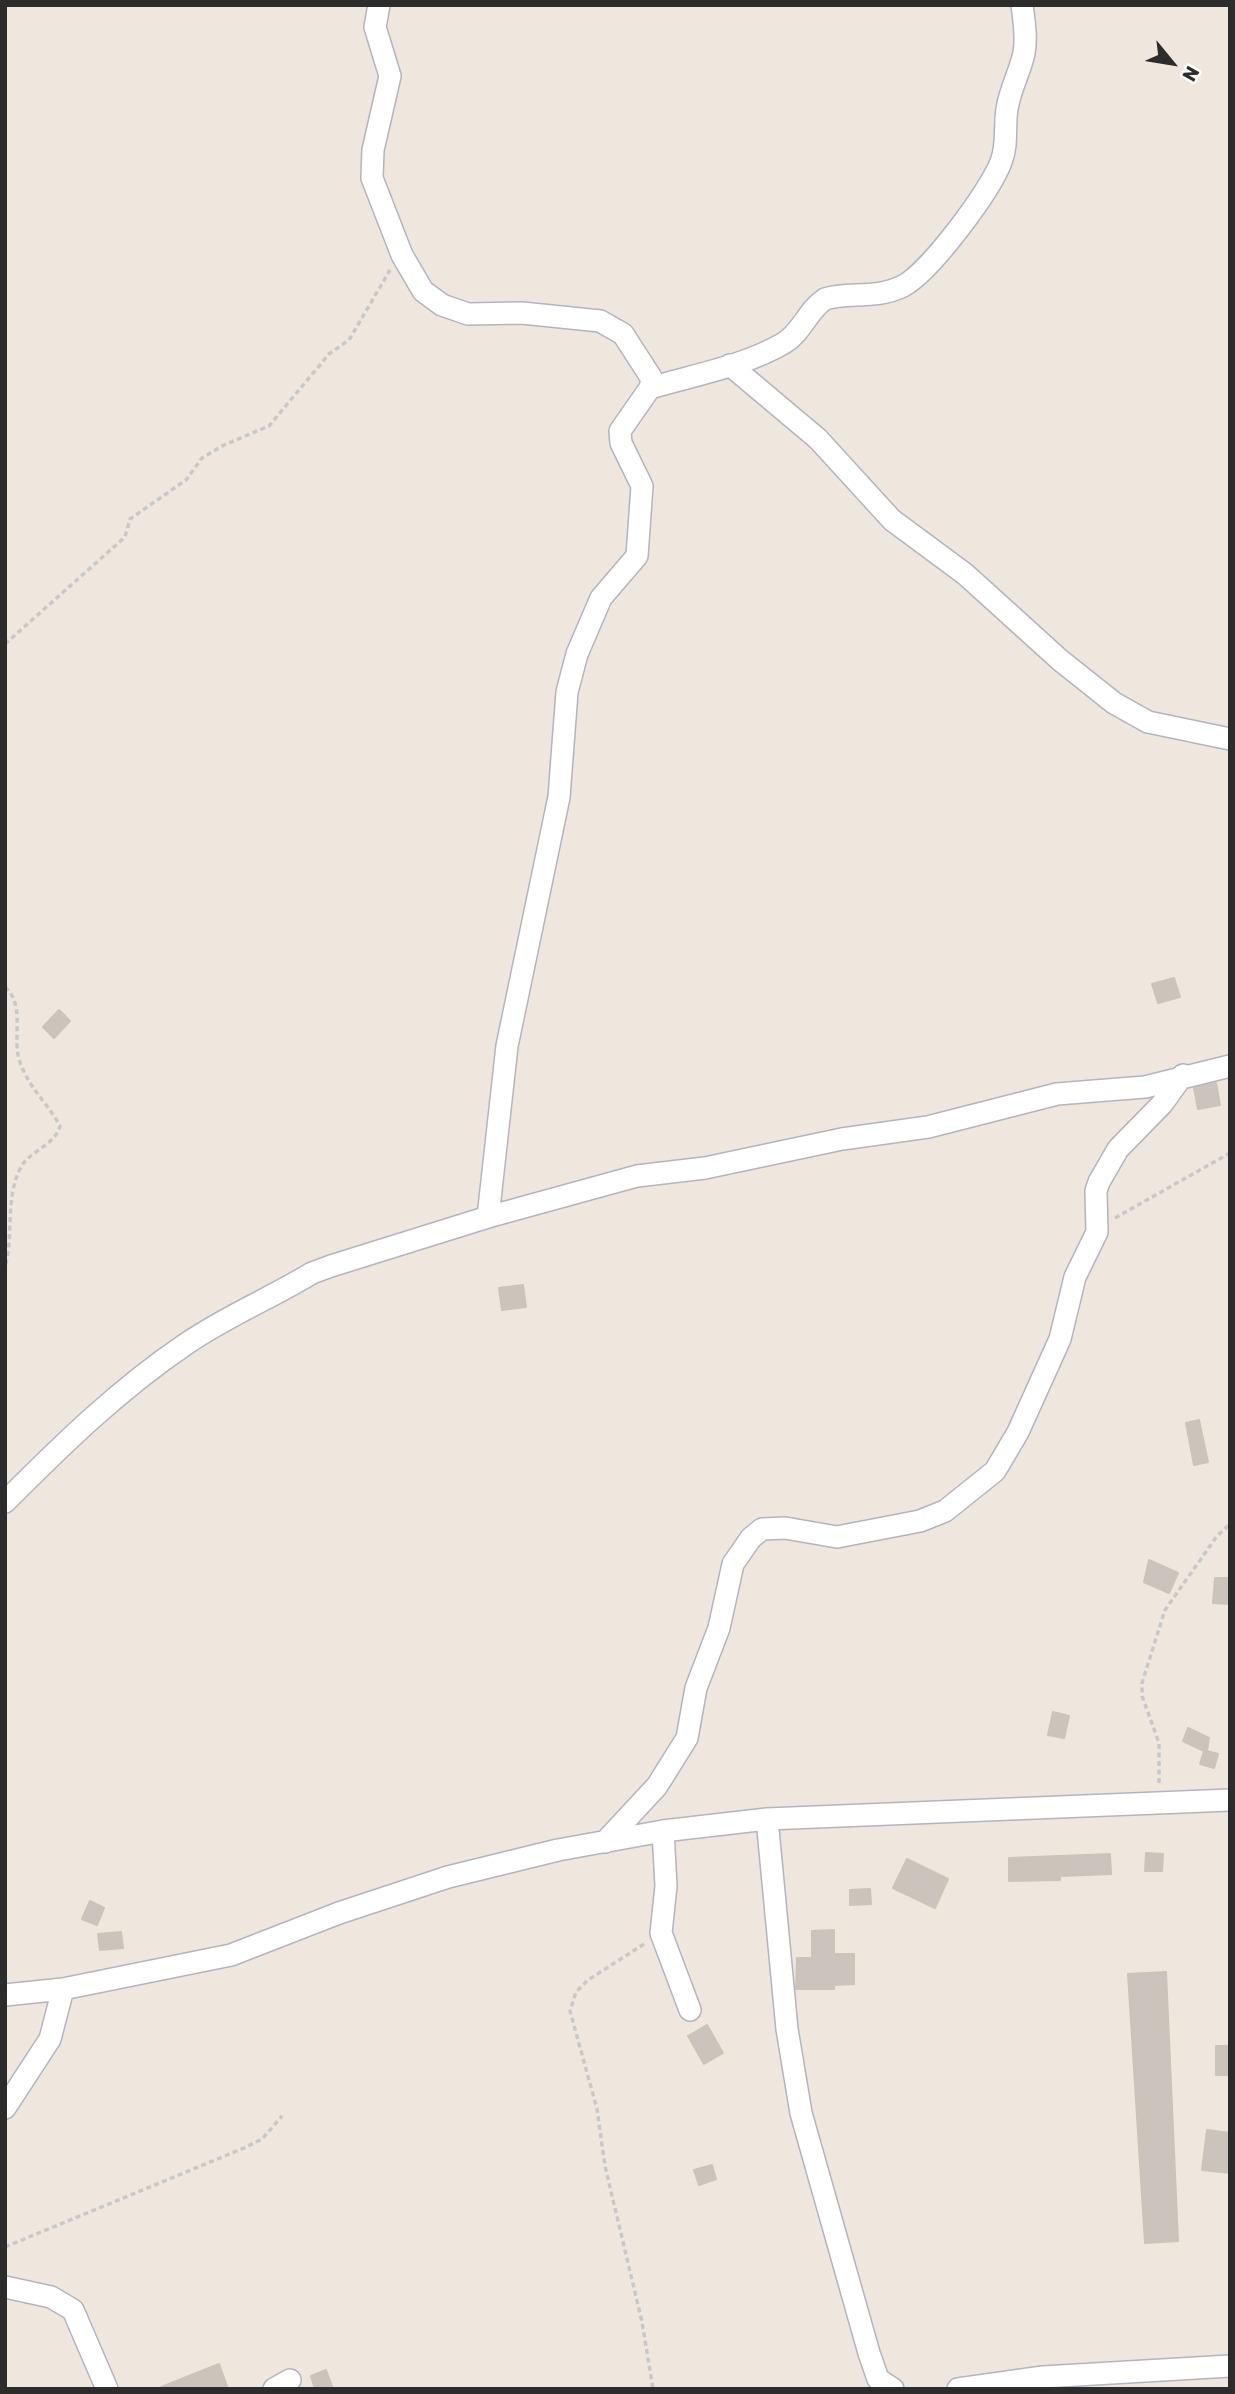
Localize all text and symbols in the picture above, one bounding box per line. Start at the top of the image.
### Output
north arrow [1137,28,1207,98]
text: N [1177,62,1204,85]

